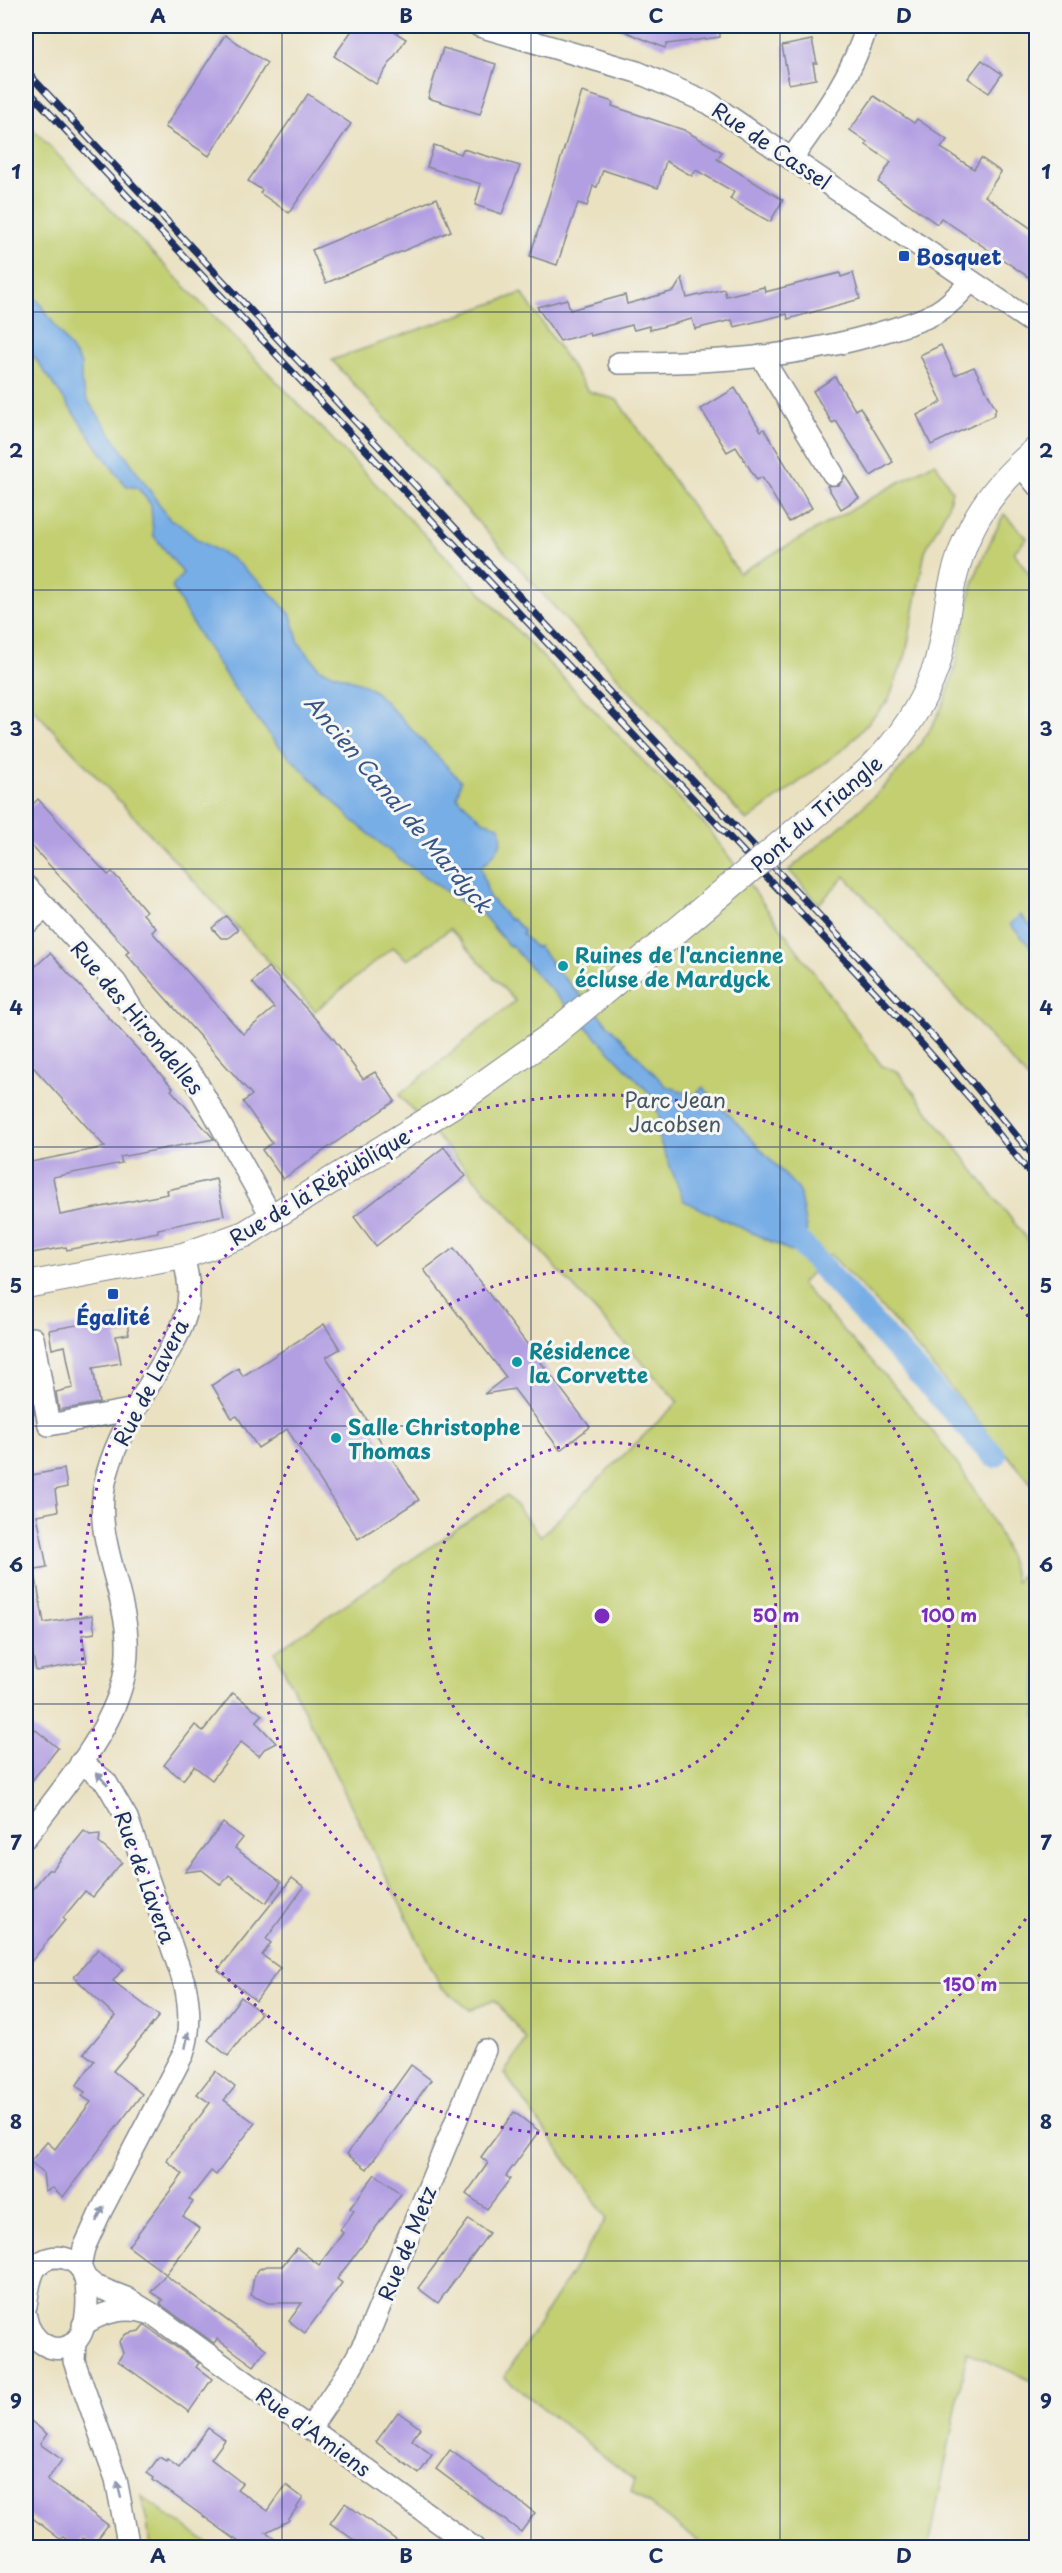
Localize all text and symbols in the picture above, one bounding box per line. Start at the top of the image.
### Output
text: A [150,0,166,30]
text: B [399,0,413,30]
text: C [648,0,664,30]
text: D [896,0,912,30]
street label: Rue de Cassel [706,93,838,197]
text: 1 [11,156,21,186]
text: 1 [1041,156,1051,186]
place label: Bosquet [916,240,1002,272]
marker: Bosquet [897,249,911,263]
text: 2 [9,435,23,465]
text: 2 [1039,435,1053,465]
water label: Ancien Canal de Mardyck [298,687,501,920]
text: 3 [9,713,23,743]
text: 3 [1039,713,1053,743]
street label: Pont du Triangle [743,747,889,879]
street label: Rue des Hirondelles [64,933,212,1101]
place label: Ruines de l'ancienne écluse de Mardyck [575,938,783,994]
marker: Ruines de l'ancienne écluse de Mardyck [556,959,570,973]
text: 4 [9,992,23,1022]
text: 4 [1039,992,1053,1022]
park label: Parc Jean Jacobsen [624,1083,726,1139]
street label: Rue de la République [223,1119,415,1253]
text: 5 [10,1270,22,1300]
text: 5 [1040,1270,1052,1300]
marker: Égalité [106,1287,120,1301]
place label: Égalité [76,1300,150,1332]
street label: Rue de Lavera [104,1312,196,1451]
place label: Résidence la Corvette [529,1334,648,1390]
marker: Résidence la Corvette [510,1355,524,1369]
place label: Salle Christophe Thomas [348,1410,520,1466]
marker: Salle Christophe Thomas [329,1431,343,1445]
text: 6 [9,1549,23,1579]
text: 6 [1039,1549,1053,1579]
text: 50 m [753,1601,799,1628]
text: 100 m [921,1601,977,1628]
centre of rings [592,1606,612,1626]
one-way arrow [95,1771,109,1786]
street label: Rue de Lavera [107,1806,185,1948]
text: 7 [10,1827,22,1857]
text: 7 [1040,1827,1052,1857]
text: 150 m [943,1970,997,1997]
one-way arrow [183,2030,192,2049]
text: 8 [10,2106,22,2136]
text: 8 [1040,2106,1052,2136]
street label: Rue de Metz [368,2181,444,2305]
one-way arrow [95,2205,105,2222]
street label: Rue d'Amiens [250,2378,378,2484]
text: 9 [10,2385,22,2415]
text: 9 [1040,2385,1052,2415]
one-way arrow [113,2481,123,2499]
text: A [150,2540,166,2570]
text: B [399,2540,413,2570]
text: C [648,2540,664,2570]
text: D [896,2540,912,2570]

